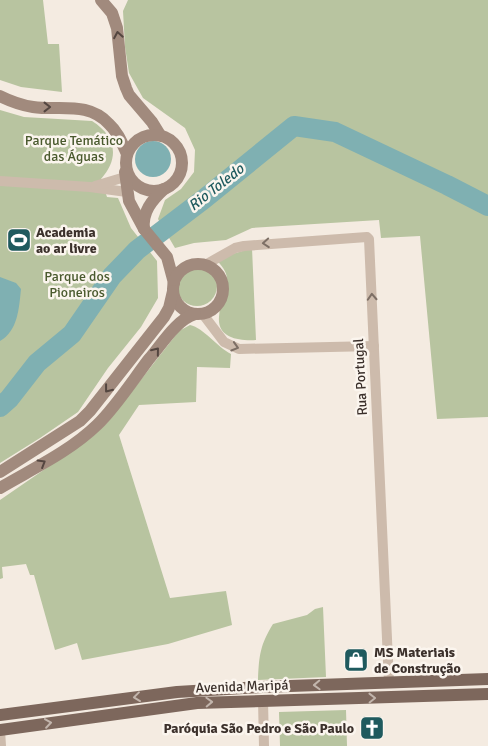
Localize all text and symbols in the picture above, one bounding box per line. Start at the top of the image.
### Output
one-way arrow [114,31,124,40]
one-way arrow [43,102,51,112]
park label: Parque Temático das Águas [25,132,123,165]
water label: Rio Toledo [185,159,248,214]
place label: Academia ao ar livre [36,224,97,257]
sports icon: Academia ao ar livre [6,227,32,253]
one-way arrow [261,237,269,248]
park label: Parque dos Pioneiros [44,268,110,301]
one-way arrow [366,293,377,301]
street label: Rua Portugal [350,338,371,416]
one-way arrow [230,341,239,351]
one-way arrow [151,347,160,356]
one-way arrow [105,383,114,393]
one-way arrow [36,460,45,470]
place label: MS Materiais de Construção [374,644,461,677]
shop icon: MS Materiais de Construção [343,647,369,673]
street label: Avenida Maripá [195,676,289,697]
one-way arrow [313,680,321,691]
one-way arrow [133,691,141,702]
one-way arrow [368,692,376,703]
one-way arrow [206,697,214,708]
church icon: Paróquia São Pedro e São Paulo [359,715,385,741]
one-way arrow [45,718,53,729]
place label: Paróquia São Pedro e São Paulo [163,720,354,737]

